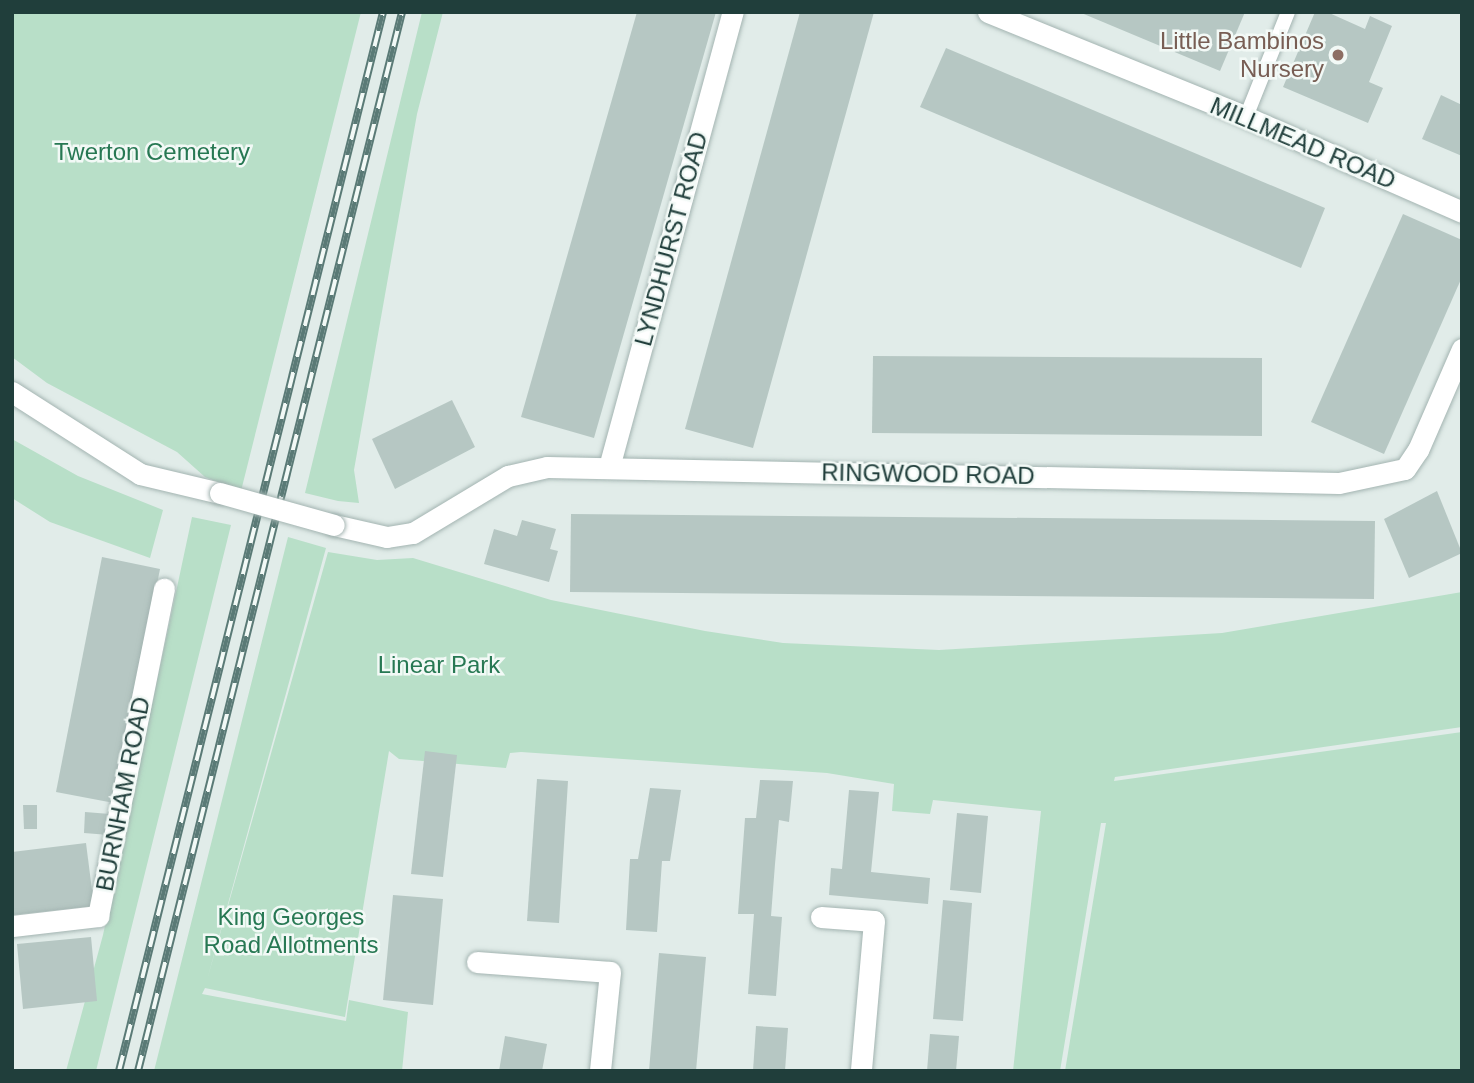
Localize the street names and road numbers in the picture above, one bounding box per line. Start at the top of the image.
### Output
street label: MILLMEAD ROAD [1206,91,1400,195]
street label: LYNDHURST ROAD [629,129,713,349]
street label: RINGWOOD ROAD [821,458,1035,490]
street label: BURNHAM ROAD [90,694,156,894]

